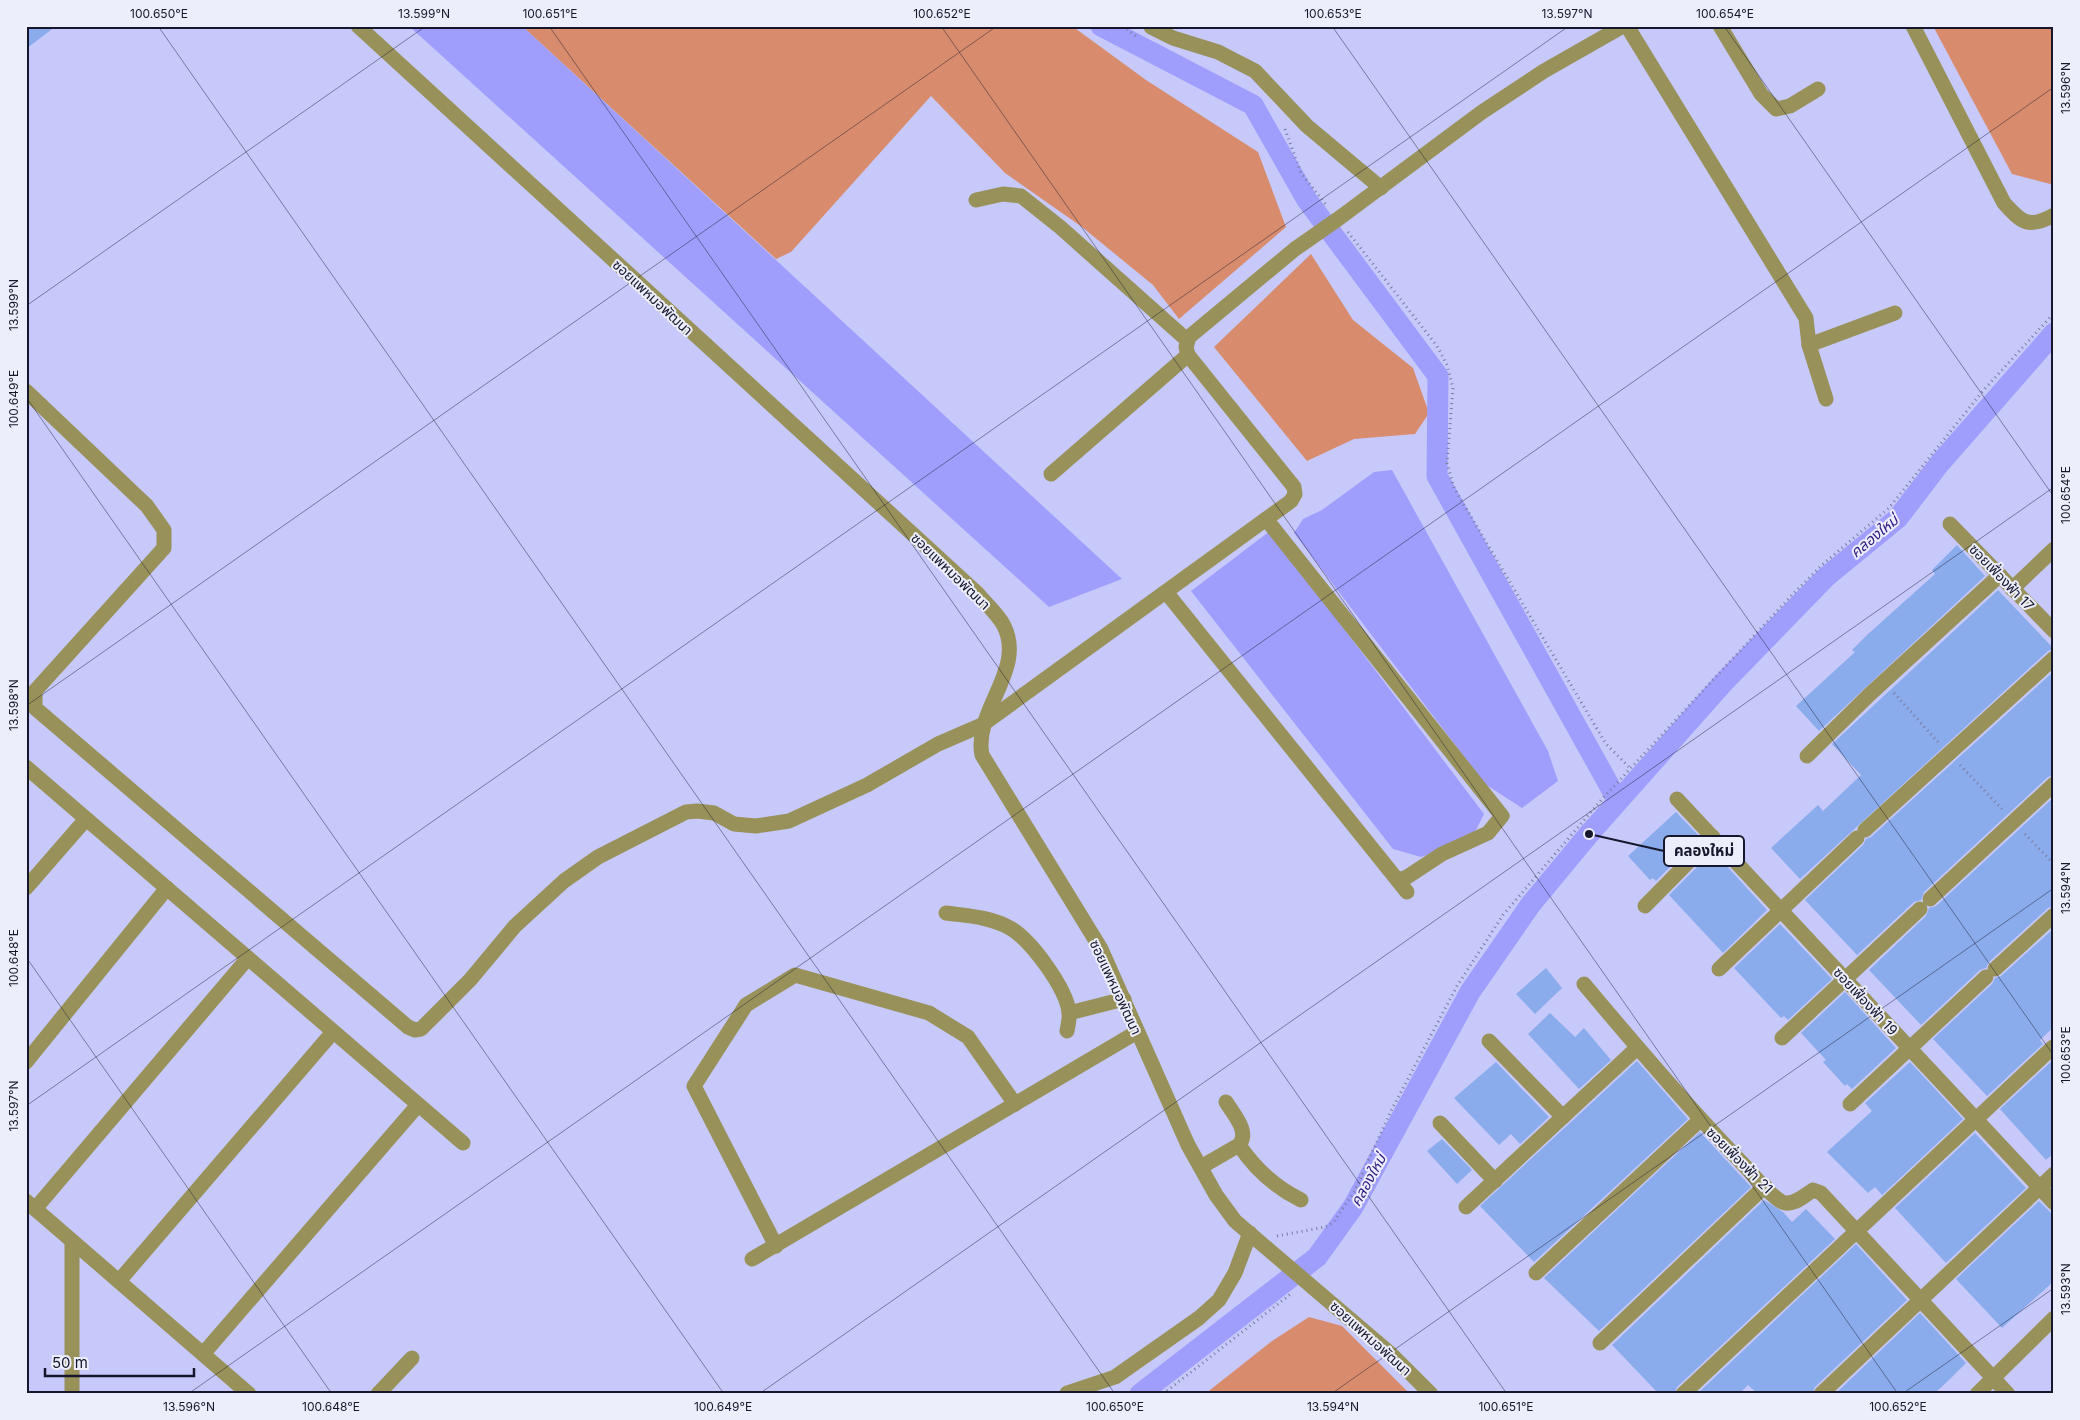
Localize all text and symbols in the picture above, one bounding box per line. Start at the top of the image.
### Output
text: 100.650°E [130,6,188,21]
text: 13.599°N [398,6,450,21]
text: 100.651°E [522,6,578,21]
text: 100.652°E [913,6,971,21]
text: 100.653°E [1304,6,1362,21]
text: 13.597°N [1541,6,1593,21]
text: 100.654°E [1696,6,1754,21]
text: 13.596°N [2058,62,2073,114]
street label: ซอยแพหมอพัฒนา [610,256,696,338]
text: 13.599°N [6,279,21,331]
text: 100.649°E [6,370,21,428]
text: 100.654°E [2058,466,2073,524]
water label: คลองใหม่ [1846,509,1903,562]
street label: ซอยแพหมอพัฒนา [908,529,994,613]
street label: ซอยเฟื่องฟ้า 17 [1966,540,2039,614]
text: 13.598°N [6,679,21,731]
callout: คลองใหม่ [1664,836,1744,866]
text: คลองใหม่ [1674,841,1734,860]
text: 13.594°N [2058,862,2073,914]
text: 100.648°E [6,929,21,987]
street label: ซอยแพหมอพัฒนา [1087,937,1145,1037]
street label: ซอยเฟื่องฟ้า 19 [1830,963,1902,1038]
text: 100.653°E [2058,1026,2073,1084]
text: 13.597°N [6,1080,21,1132]
street label: ซอยเฟื่องฟ้า 21 [1703,1123,1777,1197]
water label: คลองใหม่ [1346,1149,1391,1209]
text: 13.593°N [2058,1263,2073,1315]
street label: ซอยแพหมอพัฒนา [1327,1297,1415,1379]
scale bar [45,1345,194,1377]
text: 50 m [52,1353,88,1372]
text: 13.596°N [163,1399,215,1414]
text: 100.648°E [302,1399,360,1414]
text: 100.649°E [694,1399,752,1414]
text: 100.650°E [1086,1399,1144,1414]
text: 13.594°N [1307,1399,1359,1414]
text: 100.651°E [1478,1399,1534,1414]
text: 100.652°E [1869,1399,1927,1414]

